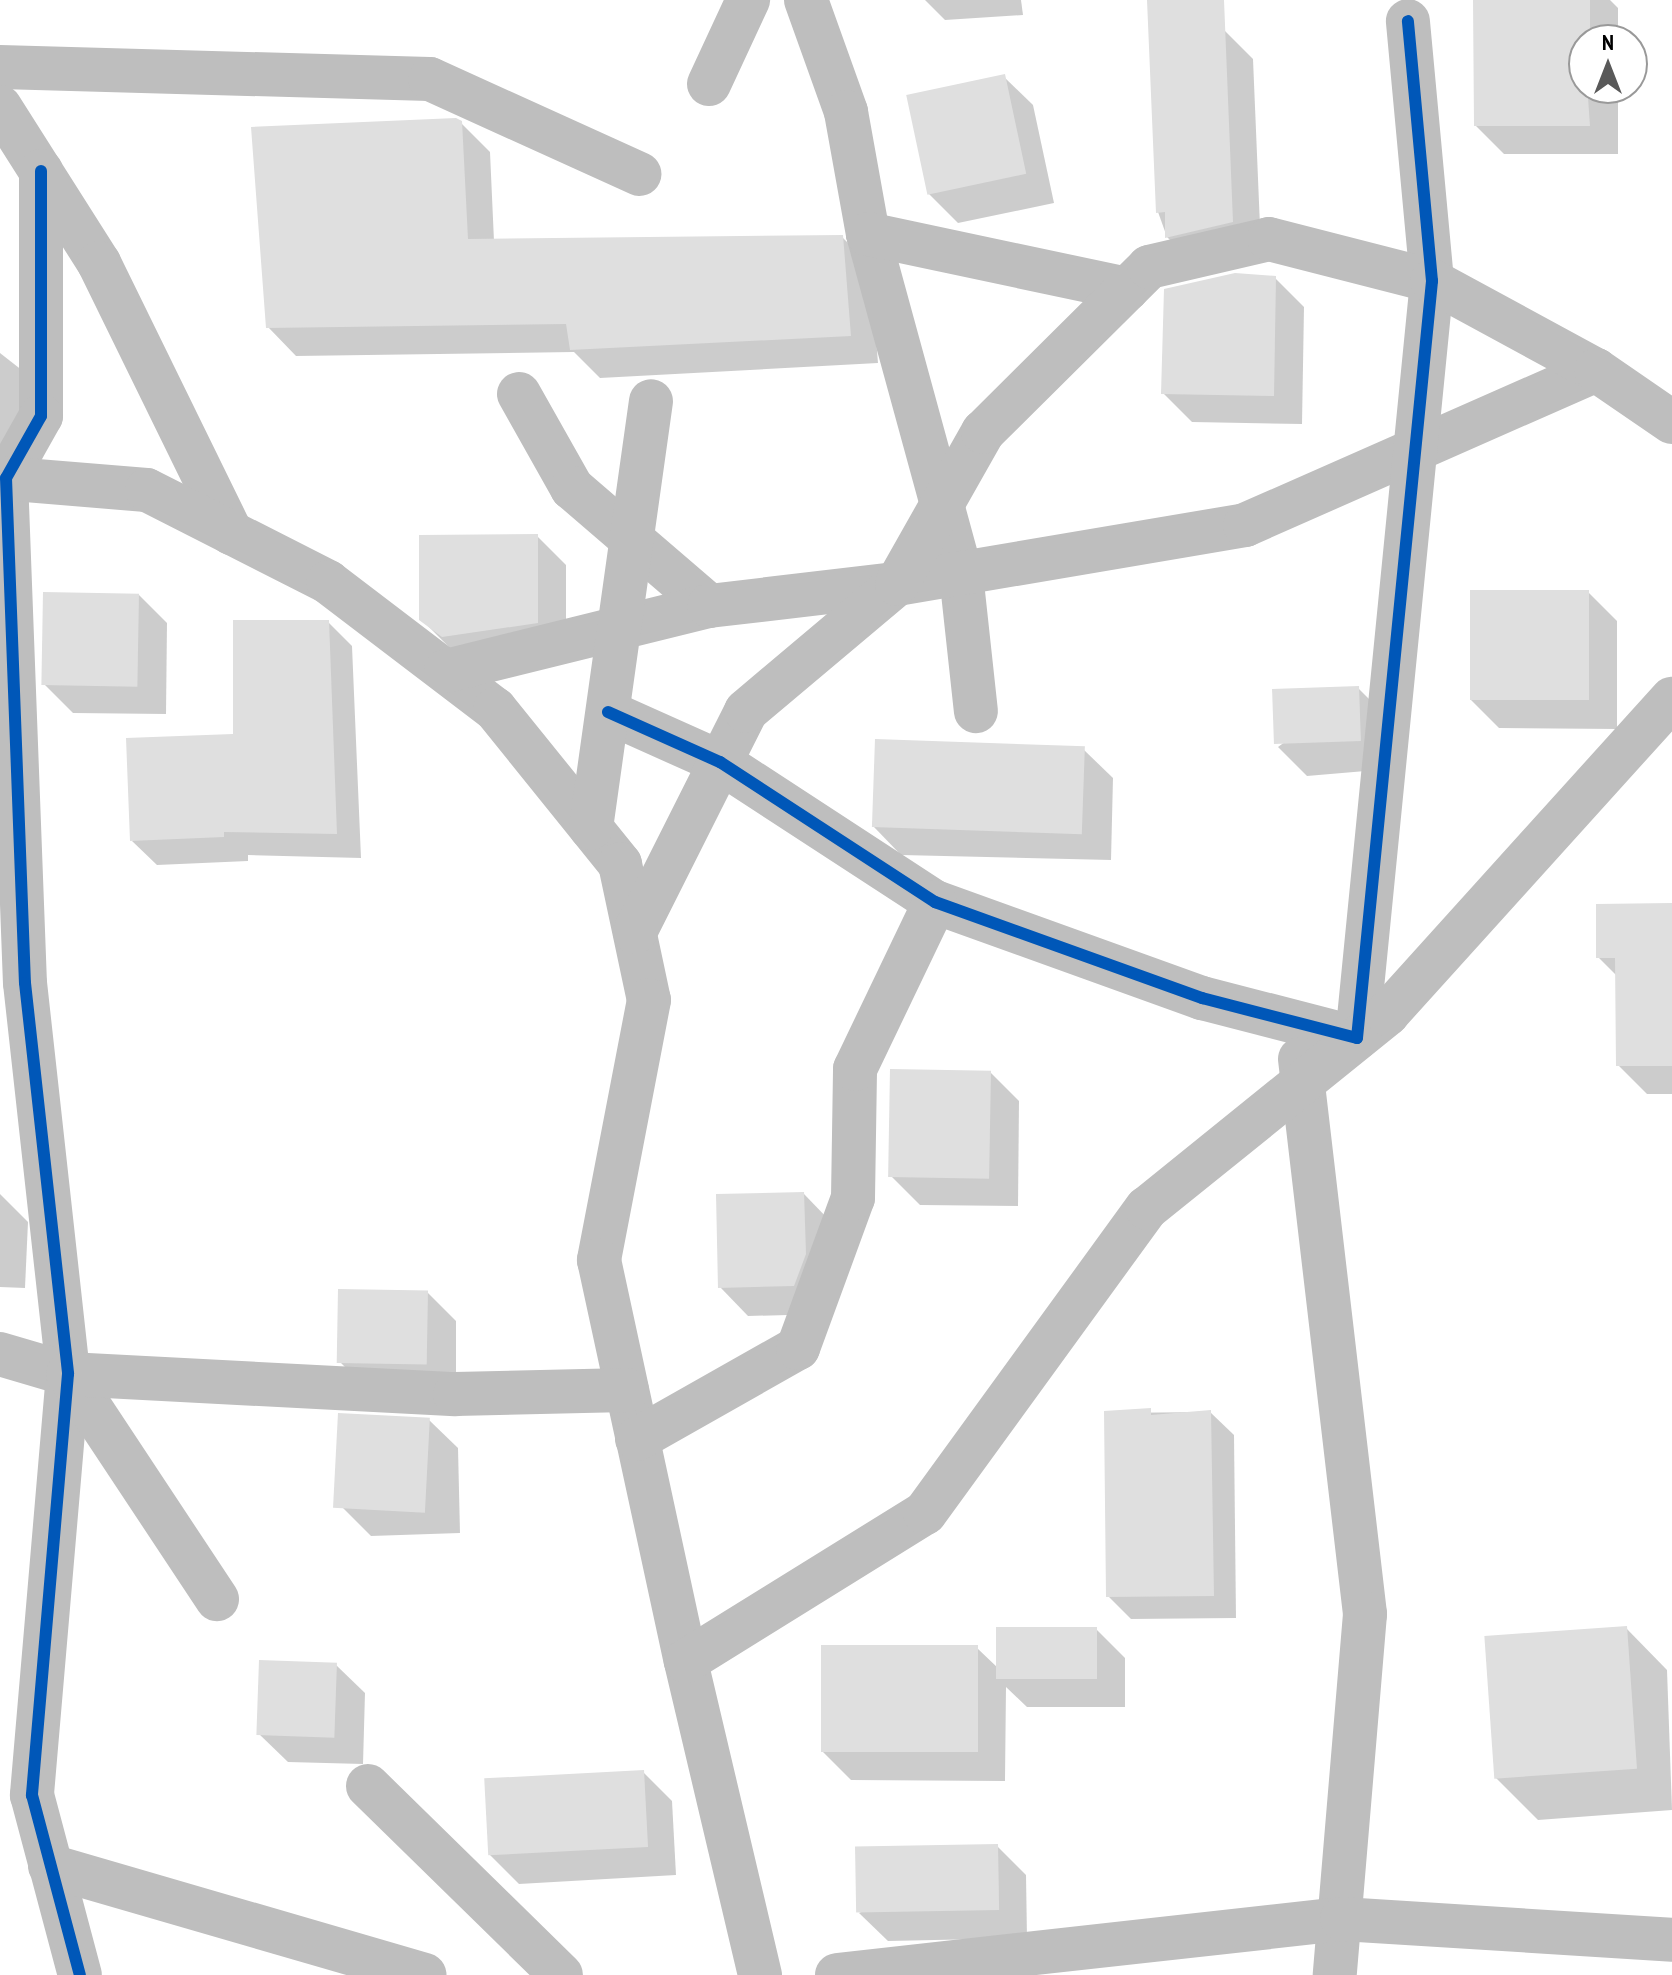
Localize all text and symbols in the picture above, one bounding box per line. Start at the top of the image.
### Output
north arrow [1568,24,1648,104]
text: N [1602,28,1614,56]

